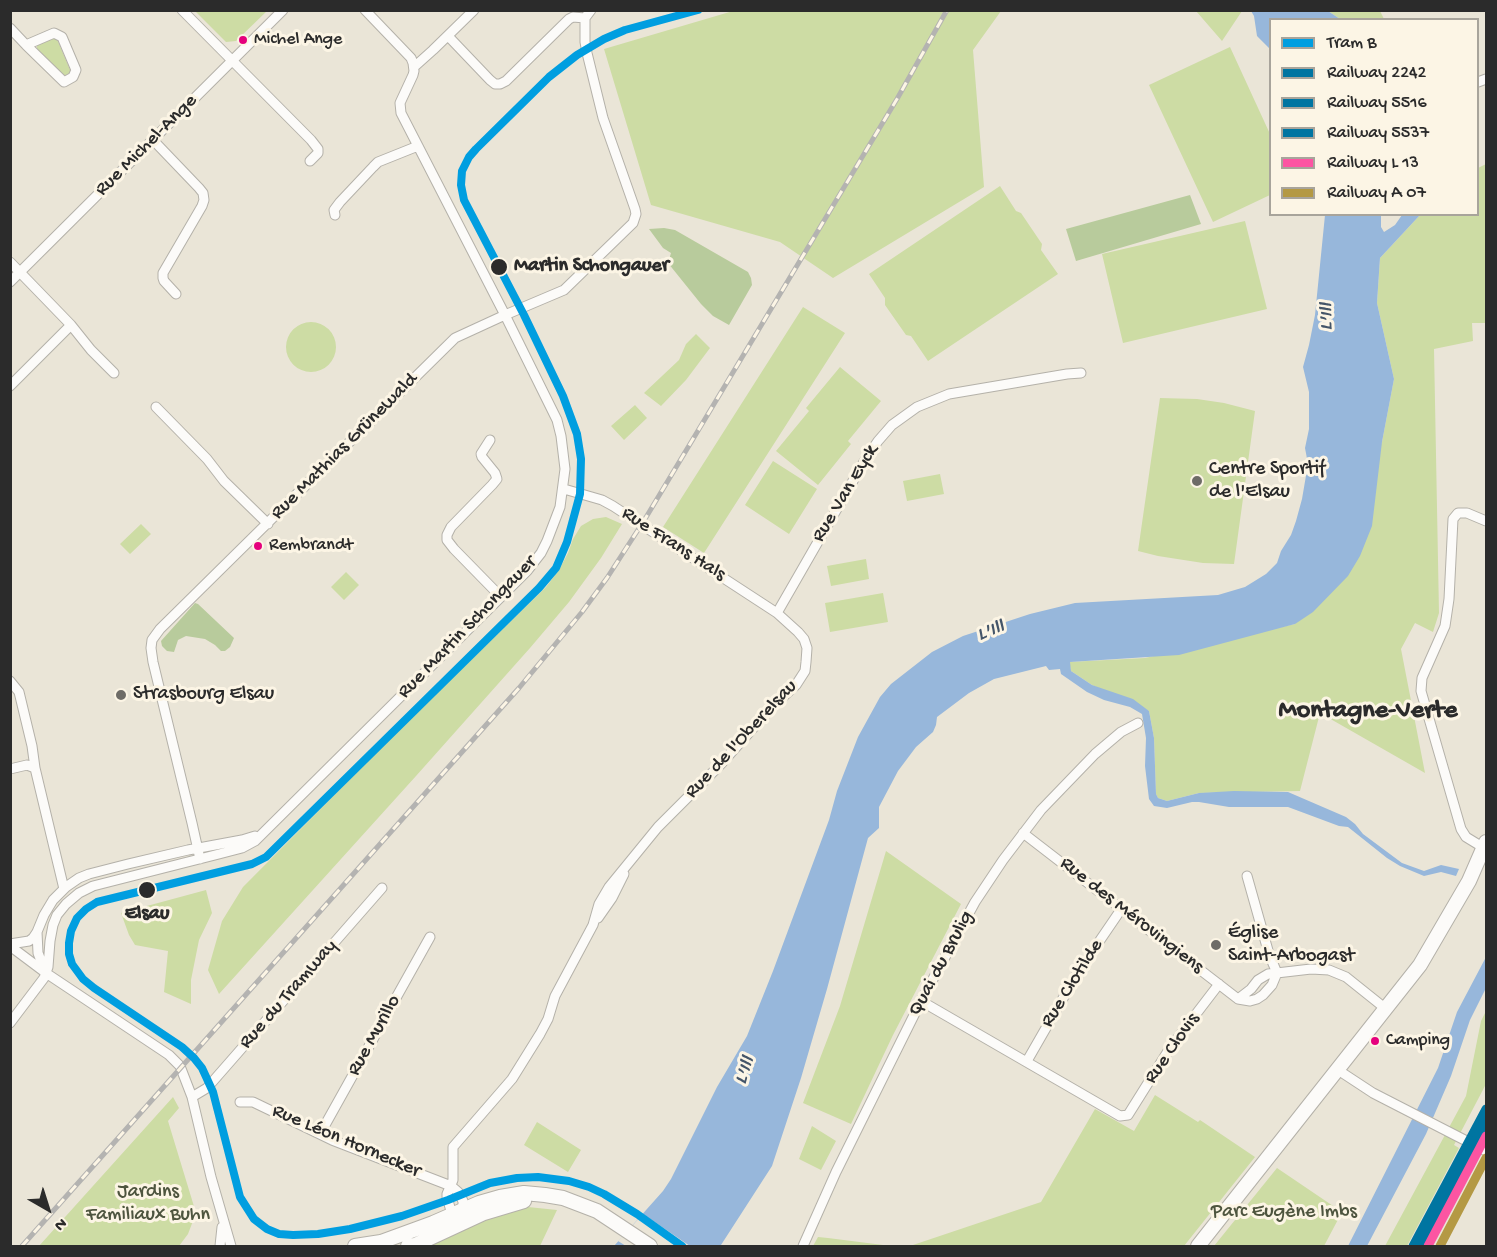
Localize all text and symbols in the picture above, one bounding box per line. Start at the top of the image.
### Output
legend [1269,18,1479,216]
place label: Michel Ange [254,29,342,51]
text: Tram B [1327,33,1377,54]
marker: Michel Ange [237,34,249,46]
text: Railway 2242 [1327,63,1426,84]
street label: Rue Michel-Ange [91,90,203,202]
text: Railway 5516 [1327,93,1427,114]
text: Railway 5537 [1327,123,1429,144]
text: Railway L 13 [1327,153,1419,174]
text: Railway A 07 [1327,183,1426,204]
place label: Martin Schongauer [514,255,669,279]
marker: Martin Schongauer [489,257,509,277]
water label: L'Ill [1315,303,1341,331]
street label: Rue Mathias Grünewald [267,369,423,525]
street label: Rue Van Eyck [808,441,884,547]
place label: Centre Sportif de l'Elsau [1209,458,1325,505]
marker: Centre Sportif de l'Elsau [1190,474,1204,488]
street label: Rue Frans Hals [616,502,730,588]
place label: Rembrandt [269,535,353,557]
marker: Rembrandt [252,540,264,552]
street label: Rue Martin Schongauer [393,551,543,705]
water label: L'Ill [974,615,1008,649]
street label: Rue de l'Oberelsau [681,676,803,804]
place label: Strasbourg Elsau [133,683,274,707]
marker: Strasbourg Elsau [114,688,128,702]
district label: Montagne-Verte [1279,696,1457,728]
street label: Rue des Mérovingiens [1054,852,1208,980]
marker: Elsau [137,880,157,900]
place label: Elsau [125,903,169,927]
street label: Quai du Brulig [904,907,980,1021]
place label: Église Saint-Arbogast [1228,922,1354,969]
street label: Rue du Tramway [235,935,343,1055]
street label: Rue Clotilde [1036,935,1110,1033]
marker: Église Saint-Arbogast [1209,938,1223,952]
street label: Rue Murillo [343,991,407,1081]
street label: Rue Clovis [1140,1009,1206,1089]
place label: Camping [1386,1030,1450,1052]
marker: Camping [1369,1035,1381,1047]
water label: L'Ill [729,1054,763,1088]
street label: Rue Léon Hornecker [268,1100,424,1184]
north arrow [18,1179,78,1239]
park label: Jardins Familiaux Buhn [86,1181,210,1228]
park label: Parc Eugène Imbs [1211,1201,1357,1225]
text: N [50,1213,70,1234]

